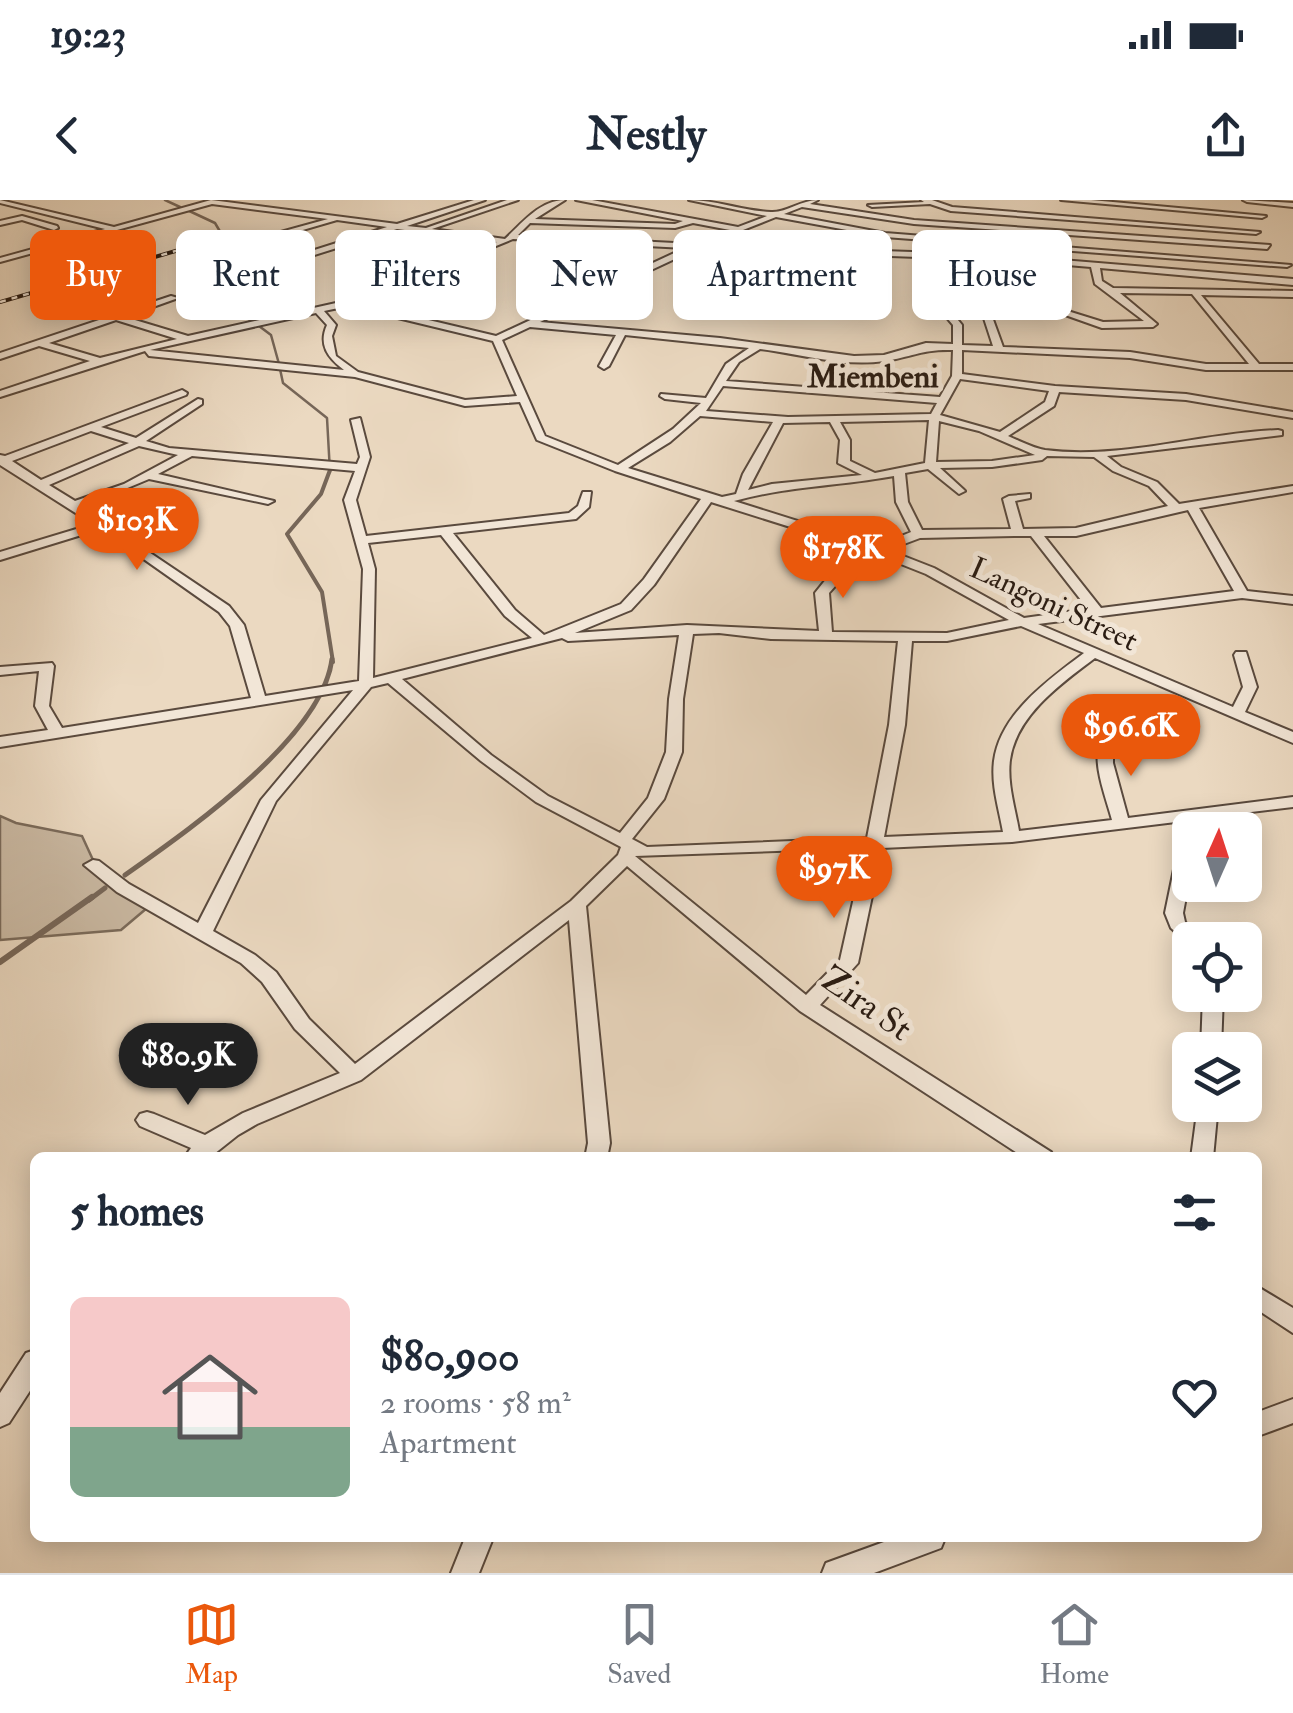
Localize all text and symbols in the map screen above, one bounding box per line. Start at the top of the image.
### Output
text: 19:23 [50,11,126,59]
text: Nestly [587,107,706,163]
icon: back [40,108,95,163]
icon: share [1198,108,1253,163]
chip: Buy [30,230,156,320]
chip: Rent [176,230,315,320]
chip: Filters [335,230,496,320]
chip: New [516,230,653,320]
chip: Apartment [673,230,892,320]
chip: House [912,230,1072,320]
district label: Miembeni [806,357,939,397]
pin: $103K [67,488,207,573]
text: $103K [97,500,177,540]
pin: $178K [773,516,913,601]
text: $178K [802,528,884,568]
street label: Langoni Street [964,549,1144,660]
pin: $96.6K [1050,694,1212,779]
text: $96.6K [1083,706,1179,746]
north arrow [1172,812,1262,902]
map controls [1172,812,1262,1122]
pin: $97K [775,836,893,921]
text: $97K [798,848,870,888]
button: locate [1172,922,1262,1012]
street label: Zira St [812,957,920,1051]
pin: $80.9K [107,1023,269,1108]
button: layers [1172,1032,1262,1122]
text: $80.9K [141,1035,235,1075]
icon: filters [1167,1185,1222,1240]
text: 5 homes [70,1186,204,1238]
text: $80,900 [380,1331,520,1383]
icon: home [150,1337,270,1457]
icon: heart [1167,1370,1222,1425]
text: 2 rooms · 58 m² [380,1383,571,1423]
text: Apartment [380,1423,517,1463]
tab: Map [184,1597,239,1692]
tab: Saved [607,1597,671,1692]
tab: Home [1039,1597,1109,1692]

